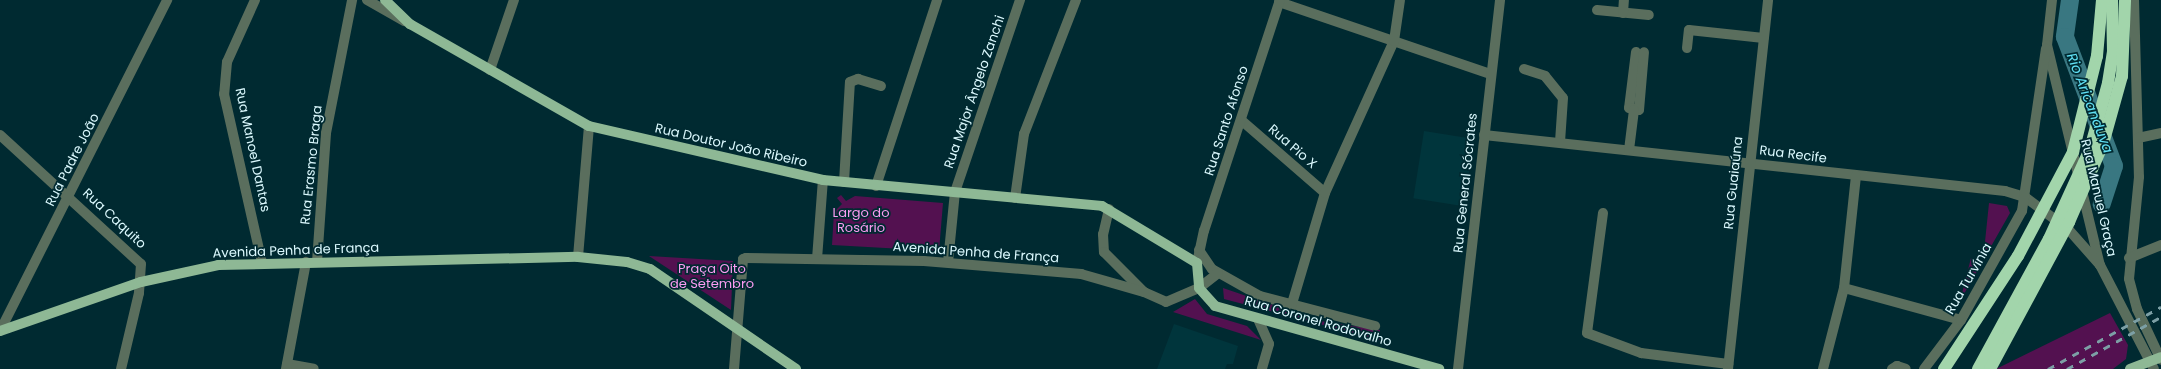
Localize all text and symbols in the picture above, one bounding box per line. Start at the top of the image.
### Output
street label: Rua Major Ângelo Zanchi [941,13,1009,171]
water label: Rio Aricanduva [2063,51,2117,155]
street label: Rua Santo Afonso [1202,64,1252,178]
street label: Rua Manoel Dantas [231,87,273,213]
street label: Rua Erasmo Braga [298,105,326,225]
street label: Rua Padre João [43,111,103,209]
street label: Rua General Sócrates [1451,112,1481,254]
street label: Rua Doutor João Ribeiro [653,121,809,171]
street label: Rua Pio X [1265,122,1319,172]
street label: Rua Guaiaúna [1721,136,1747,230]
street label: Rua Manuel Graça [2077,138,2119,258]
street label: Rua Recife [1758,143,1828,167]
street label: Rua Caquito [79,186,149,252]
park label: Largo do Rosário [833,206,889,237]
street label: Avenida Penha de França [892,239,1060,267]
street label: Avenida Penha de França [212,240,380,262]
street label: Rua Turvínia [1942,241,1996,317]
park label: Praça Oito de Setembro [670,262,754,293]
street label: Rua Coronel Rodovalho [1243,294,1393,350]

